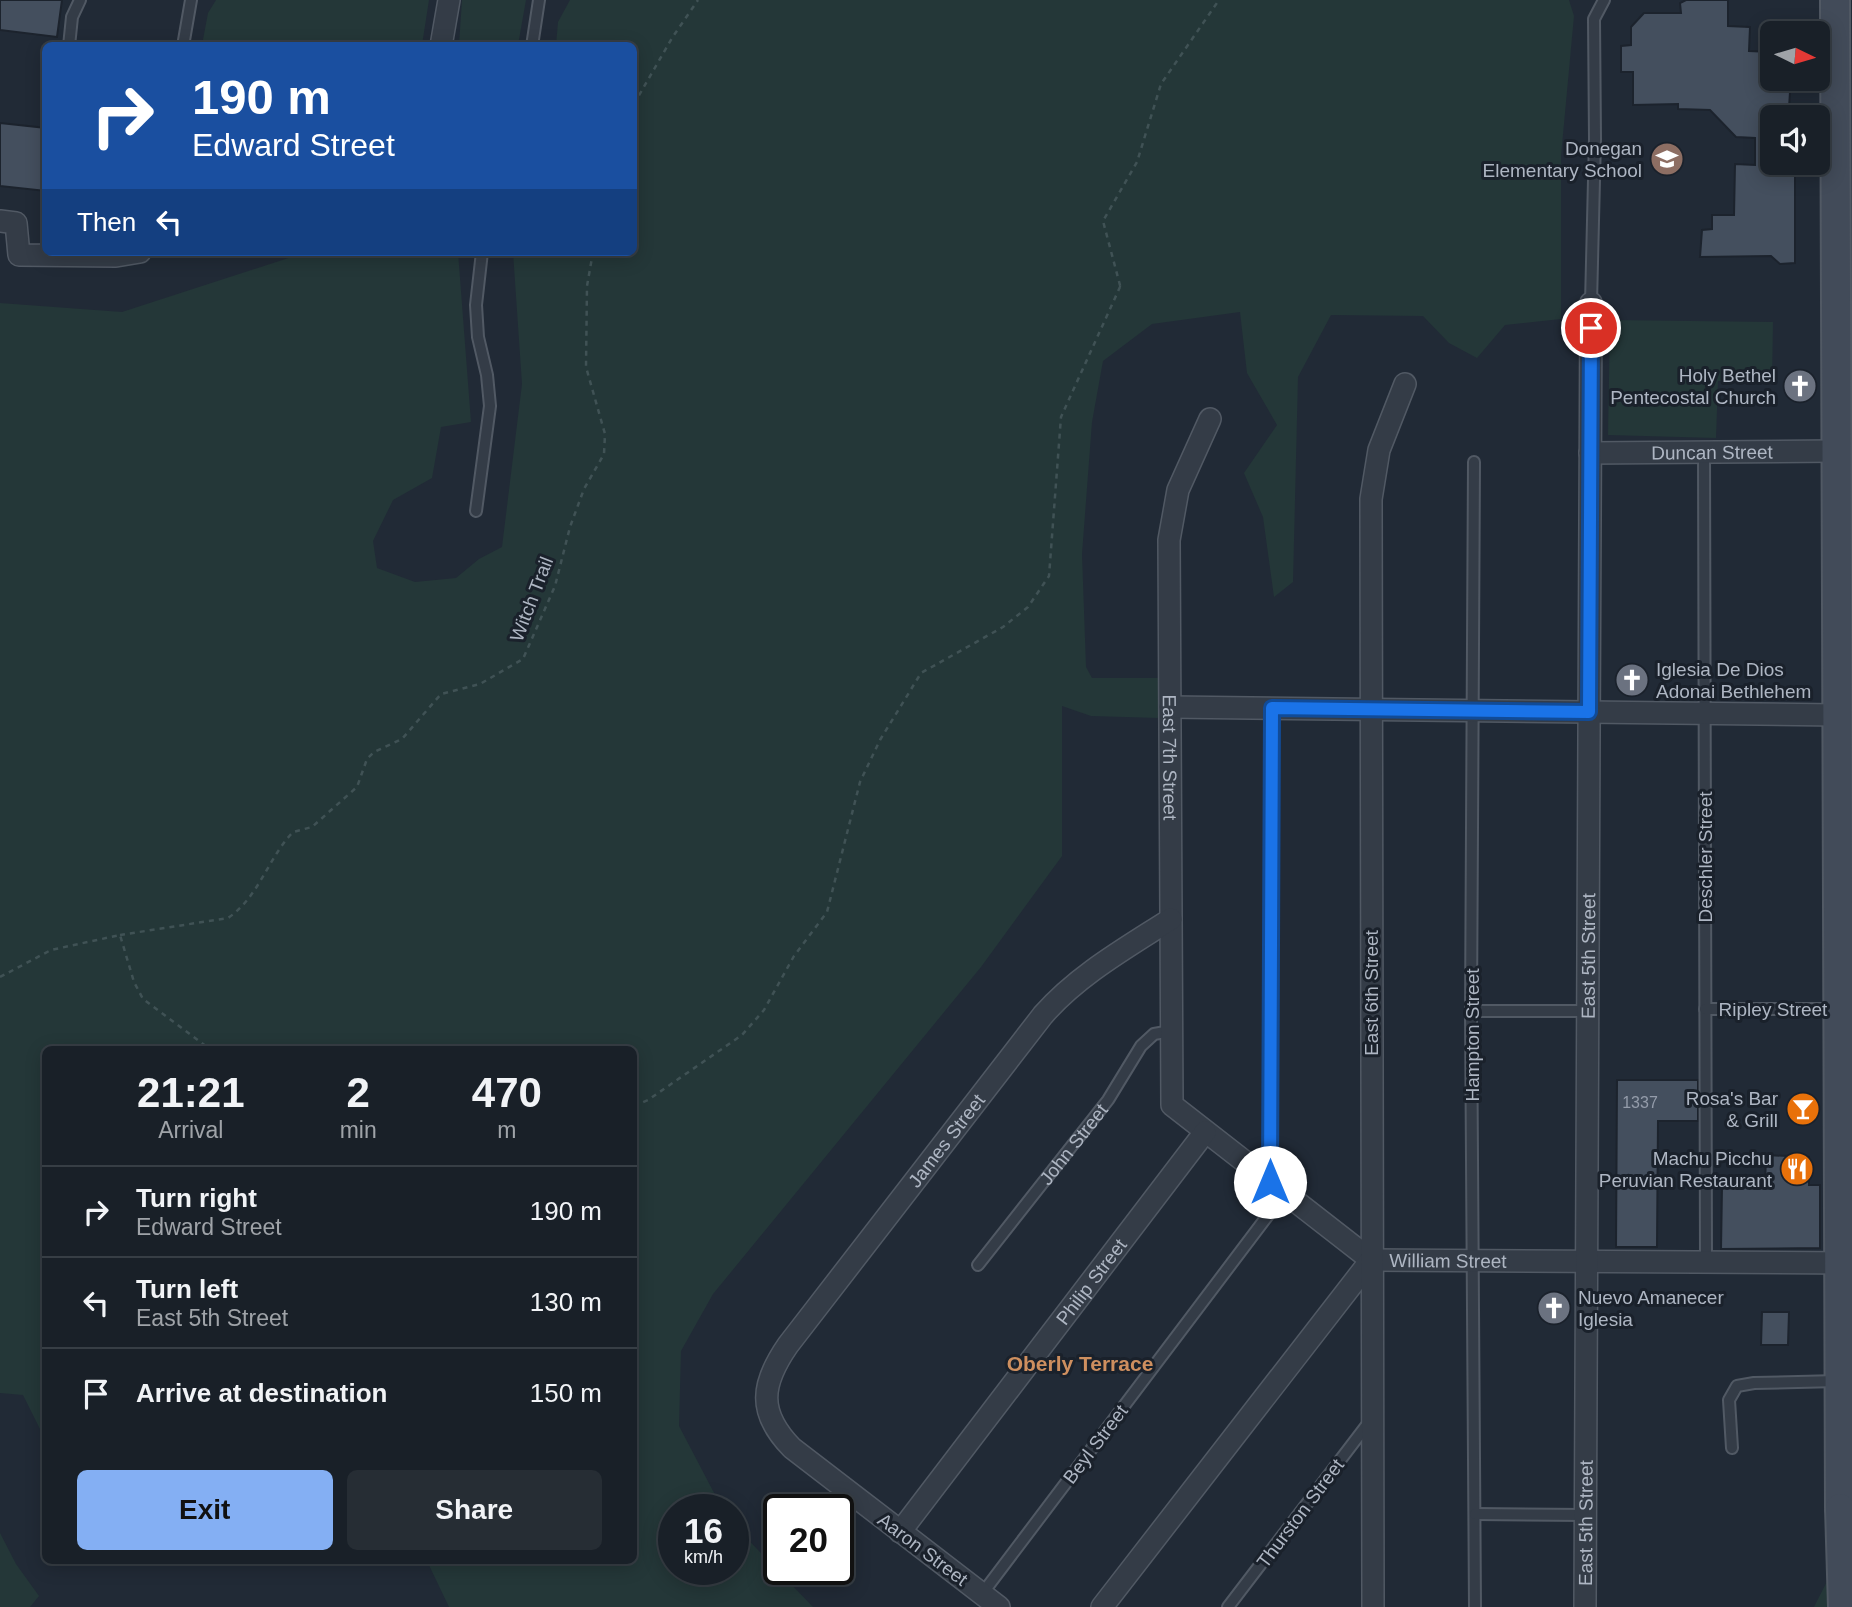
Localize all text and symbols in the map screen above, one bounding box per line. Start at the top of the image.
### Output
north arrow [1760,21,1830,91]
map controls [1760,21,1830,175]
icon: right [77,70,168,161]
text: 190 m [192,70,331,124]
button: sound [1760,105,1830,175]
text: Edward Street [192,127,395,163]
place label: Donegan Elementary School [1483,138,1642,181]
school or university icon: Donegan Elementary School [1648,140,1686,178]
icon: left [150,203,188,241]
text: Then [77,207,136,237]
pin [1561,298,1621,358]
icon: arrive [1572,309,1610,347]
place label: Holy Bethel Pentecostal Church [1610,365,1776,408]
church icon: Holy Bethel Pentecostal Church [1781,367,1819,405]
street label: Duncan Street [1651,442,1774,463]
street label: Witch Trail [506,554,557,644]
place label: Iglesia De Dios Adonai Bethlehem [1656,659,1811,702]
church icon: Iglesia De Dios Adonai Bethlehem [1613,661,1651,699]
street label: East 7th Street [1159,694,1180,821]
street label: Deschler Street [1695,791,1716,922]
street label: East 5th Street [1578,892,1599,1019]
street label: East 6th Street [1361,929,1382,1056]
street label: Hampton Street [1462,968,1483,1102]
street label: Ripley Street [1719,999,1828,1020]
text: 21:21 [137,1069,245,1116]
text: 2 [346,1069,370,1116]
text: 470 [472,1069,542,1116]
place label: Rosa's Bar & Grill [1686,1088,1779,1131]
street label: James Street [904,1089,990,1191]
bar icon: Rosa's Bar & Grill [1784,1090,1822,1128]
house number: 1337 [1622,1094,1658,1111]
street label: John Street [1035,1099,1112,1189]
text: Arrival [158,1117,223,1143]
text: min [340,1117,377,1143]
text: m [497,1117,516,1143]
position arrow [1233,1145,1307,1219]
place label: Machu Picchu Peruvian Restaurant [1599,1148,1773,1191]
restaurant icon: Machu Picchu Peruvian Restaurant [1778,1150,1816,1188]
text: Turn right [136,1183,257,1213]
icon: right [77,1193,115,1231]
text: 190 m [530,1196,602,1226]
text: Edward Street [136,1214,282,1240]
street label: Philip Street [1052,1234,1131,1329]
street label: William Street [1389,1250,1507,1272]
text: Turn left [136,1274,238,1304]
icon: left [77,1284,115,1322]
text: 130 m [530,1287,602,1317]
place label: Nuevo Amanecer Iglesia [1578,1287,1724,1330]
church icon: Nuevo Amanecer Iglesia [1535,1289,1573,1327]
text: East 5th Street [136,1305,288,1331]
district label: Oberly Terrace [1007,1352,1153,1375]
icon: arrive [77,1375,115,1413]
text: Arrive at destination [136,1378,387,1408]
text: 150 m [530,1378,602,1408]
street label: Beyl Street [1059,1400,1132,1488]
street label: Thurston Street [1253,1454,1349,1572]
street label: East 5th Street [1575,1459,1597,1586]
button: Exit [77,1470,333,1550]
button: Share [347,1470,602,1550]
speed limit sign: 20 [763,1494,854,1585]
street label: Aaron Street [874,1509,972,1590]
text: 16 [684,1511,723,1550]
text: km/h [684,1547,723,1567]

